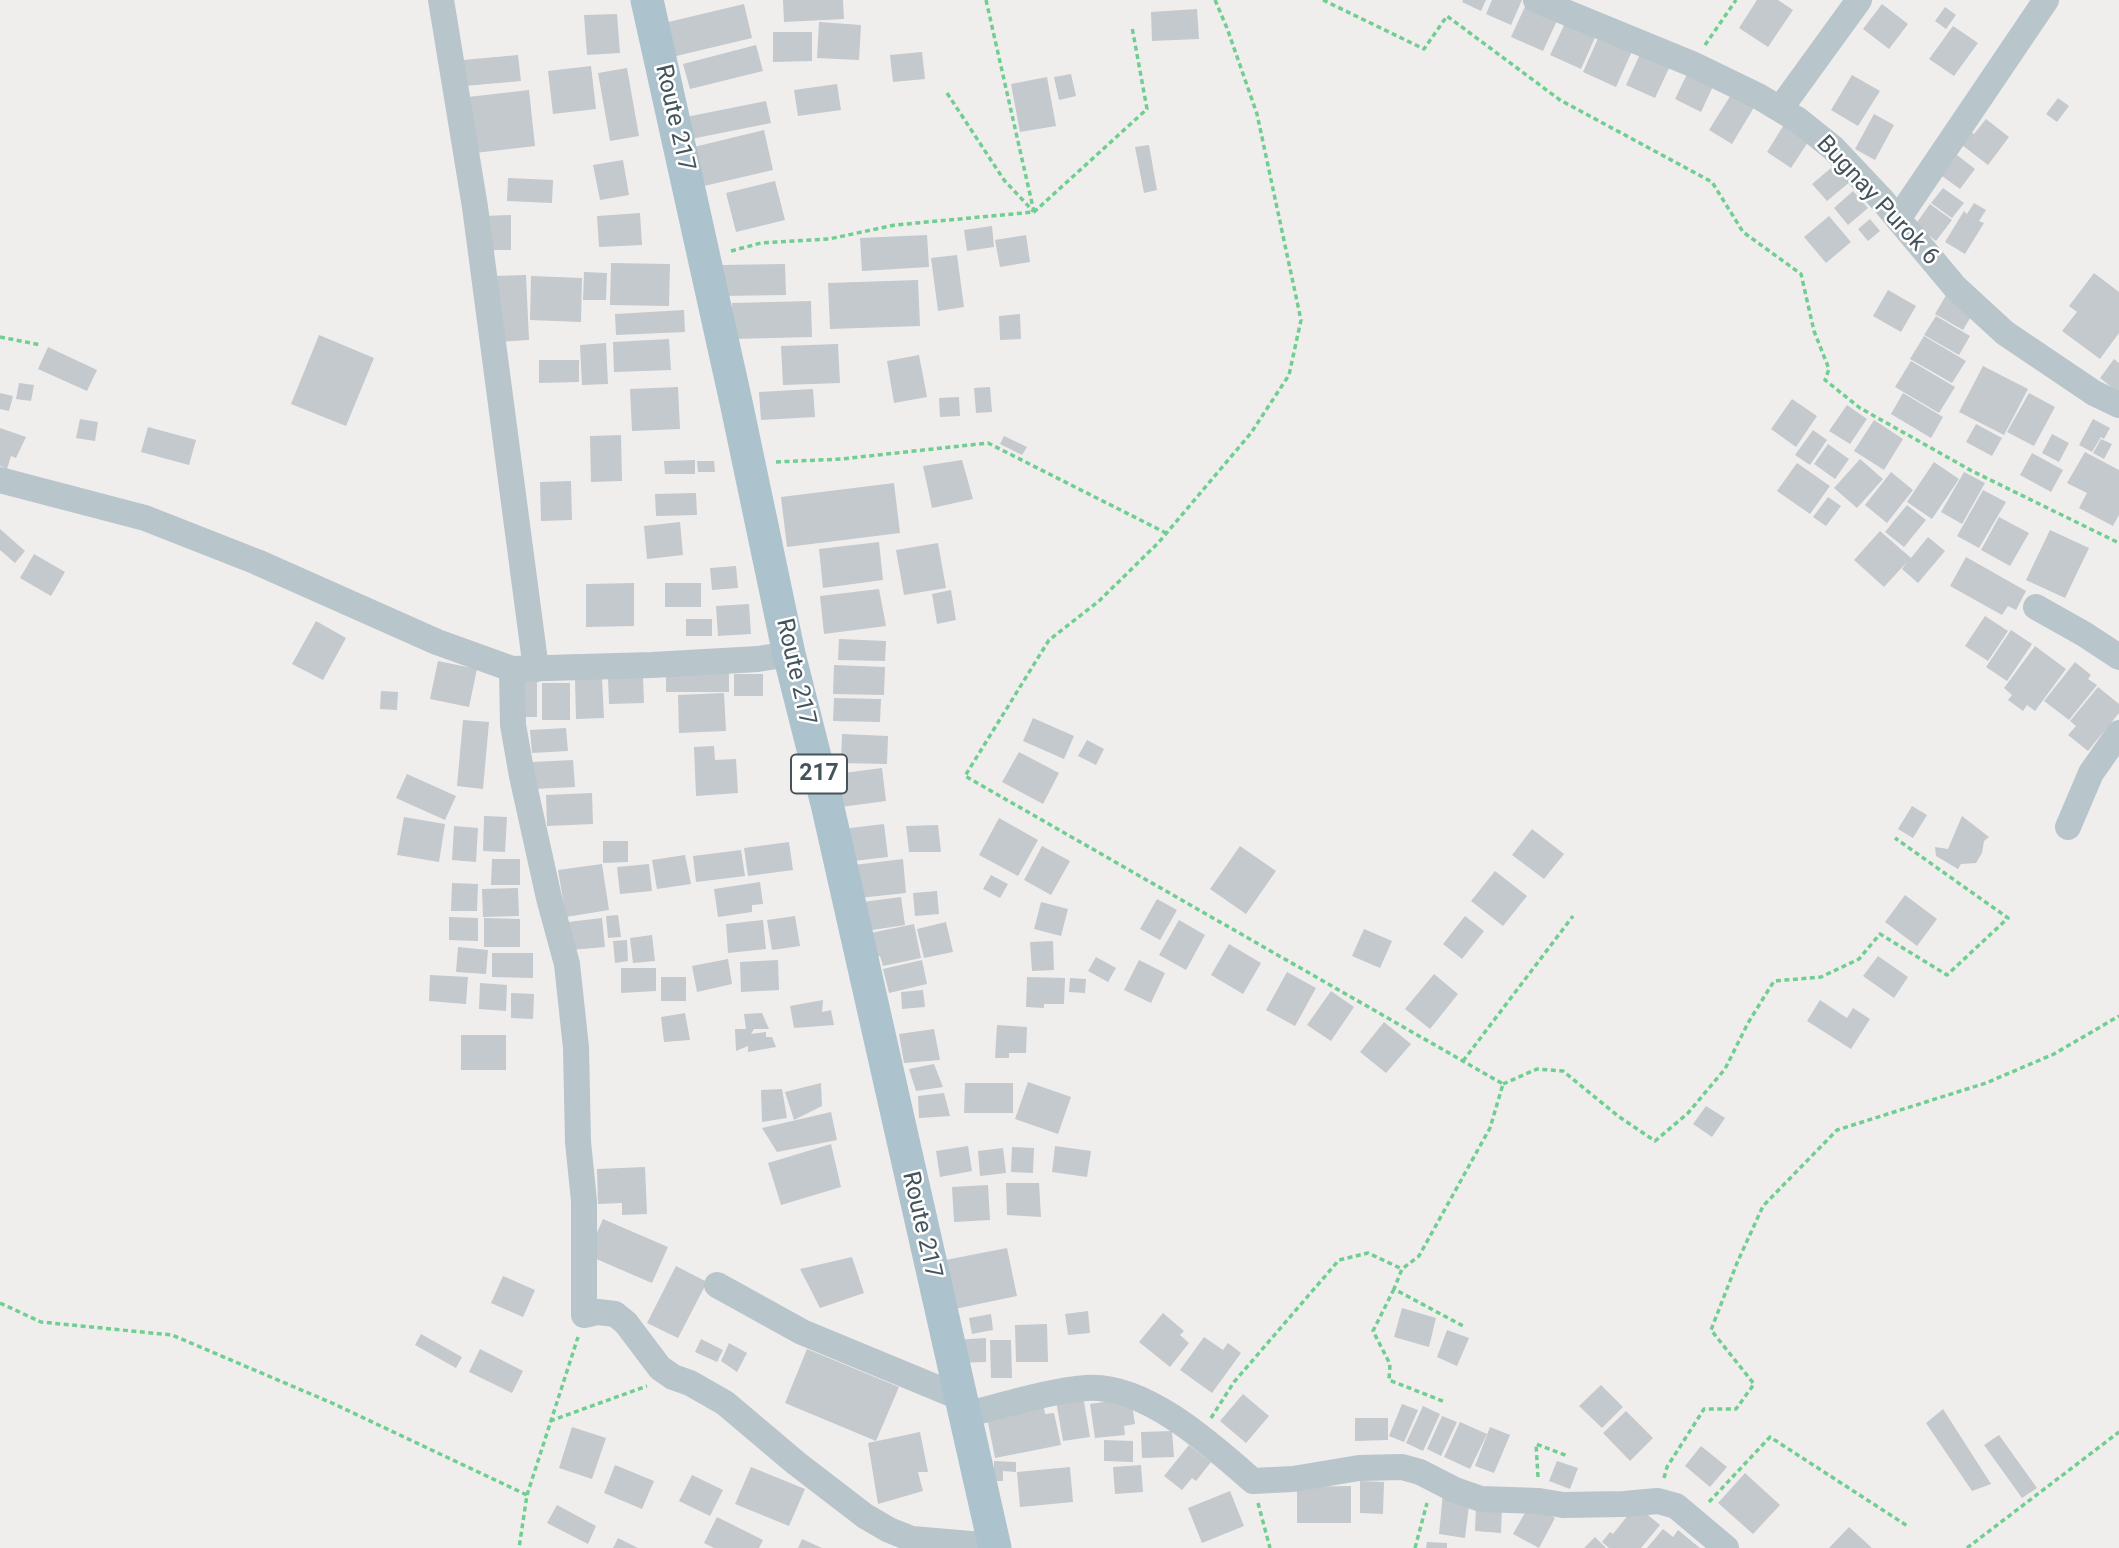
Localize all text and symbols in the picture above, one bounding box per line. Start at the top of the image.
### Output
street label: Route 217 [648,62,700,174]
street label: Bugnay Purok 6 [1810,130,1944,272]
street label: Route 217 [769,616,821,728]
road number: 217 [791,754,847,794]
street label: Route 217 [895,1169,947,1281]

